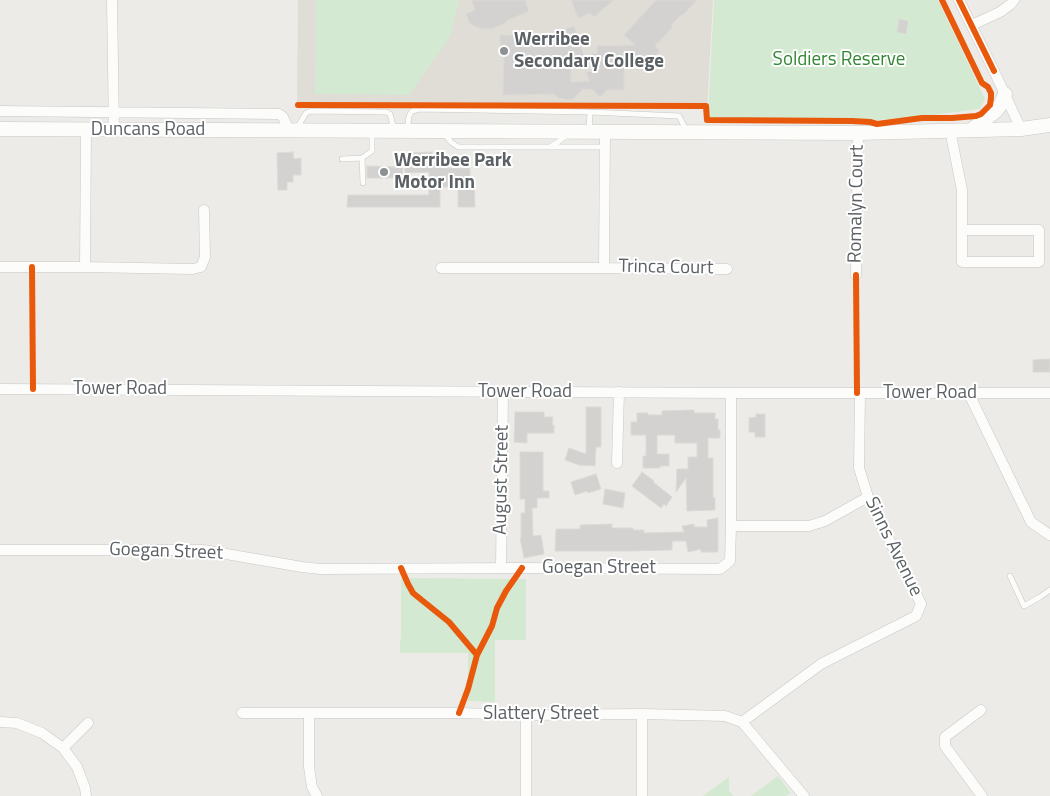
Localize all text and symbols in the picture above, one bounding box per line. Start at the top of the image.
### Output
place label: Werribee Secondary College [514,29,664,73]
marker: Werribee Secondary College [498,45,510,57]
park label: Soldiers Reserve [773,49,905,71]
street label: Duncans Road [91,119,205,141]
street label: Romalyn Court [845,145,869,263]
place label: Werribee Park Motor Inn [394,150,512,194]
marker: Werribee Park Motor Inn [378,166,390,178]
street label: Trinca Court [618,256,714,280]
street label: Tower Road [73,378,167,400]
street label: Tower Road [478,381,572,403]
street label: Tower Road [883,382,977,404]
street label: August Street [490,425,514,535]
street label: Sinns Avenue [859,494,927,600]
street label: Goegan Street [109,539,223,565]
street label: Goegan Street [542,557,656,579]
street label: Slattery Street [483,703,599,725]

